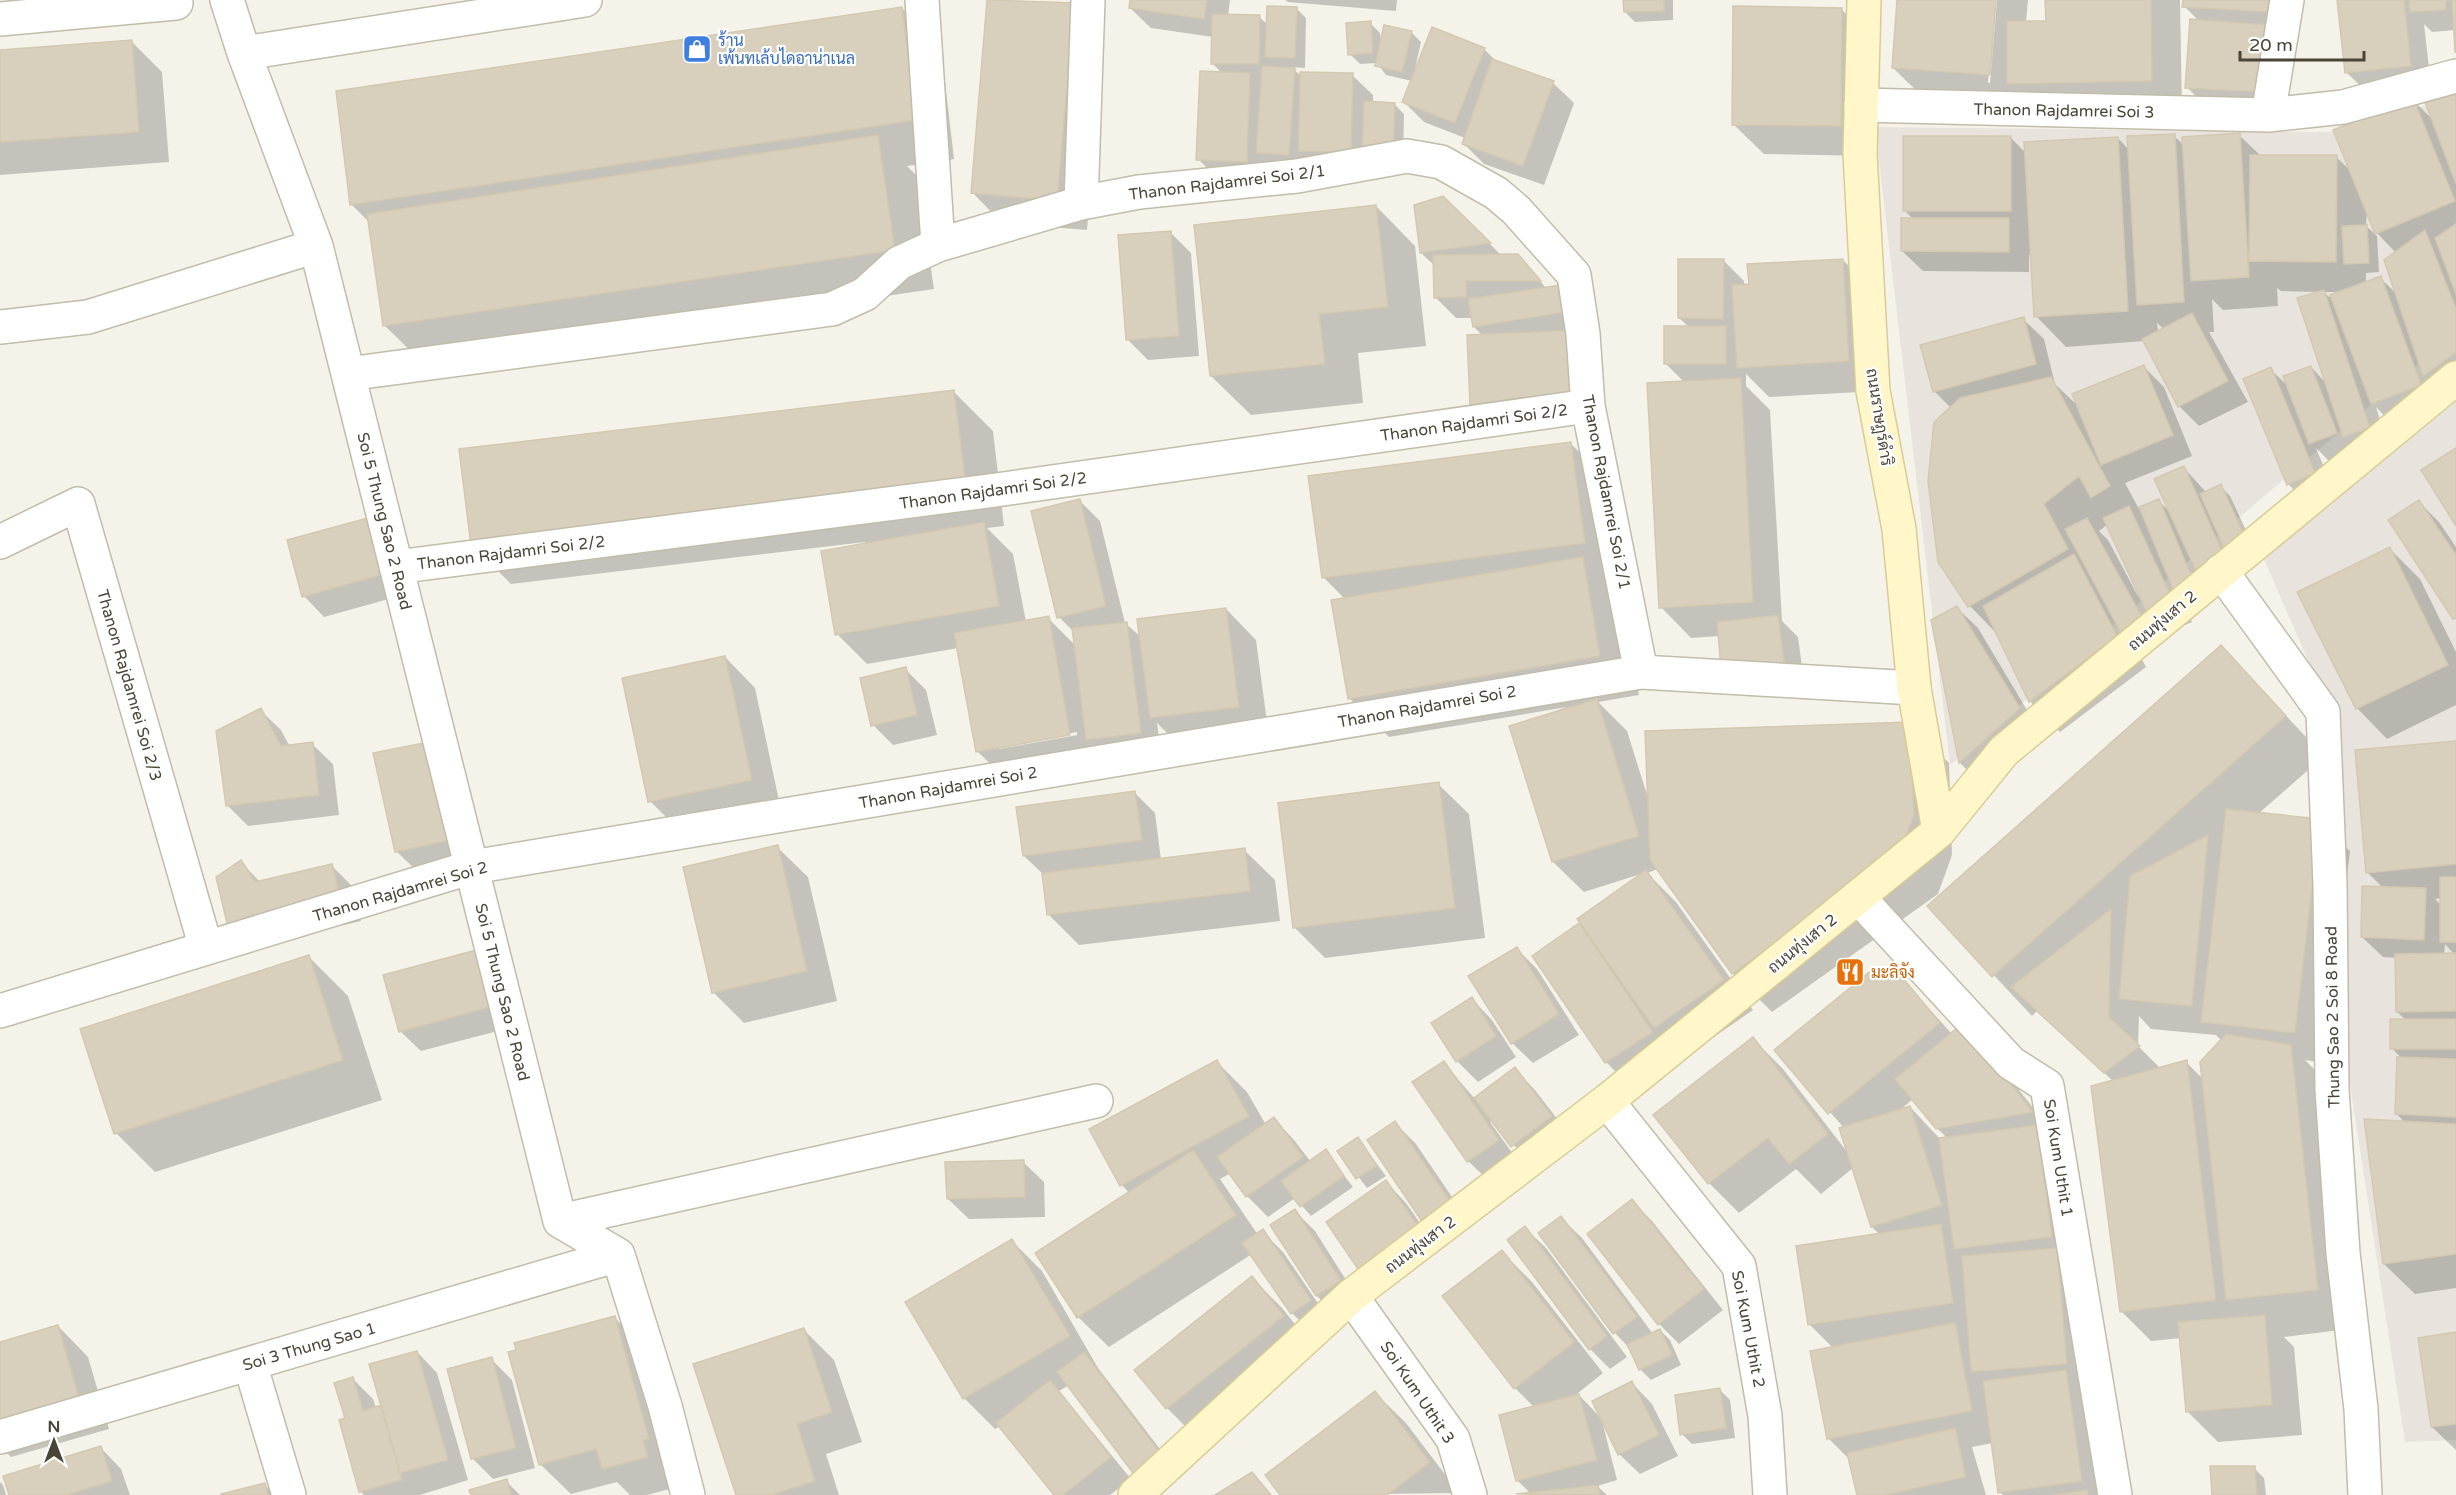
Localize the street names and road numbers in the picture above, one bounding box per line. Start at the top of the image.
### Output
street label: Thanon Rajdamrei Soi 3 [1973,99,2155,123]
street label: Thanon Rajdamrei Soi 2/1 [1128,161,1327,205]
street label: ถนนราษฎร์ดำริ [1861,366,1900,468]
street label: Thanon Rajdamrei Soi 2/1 [1577,393,1635,591]
street label: Thanon Rajdamri Soi 2/2 [1379,400,1569,446]
street label: Soi 5 Thung Sao 2 Road [352,430,416,612]
street label: Thanon Rajdamri Soi 2/2 [898,468,1088,514]
street label: Thanon Rajdamri Soi 2/2 [416,532,606,574]
street label: ถนนทุ่งเสา 2 [2124,585,2202,656]
street label: Thanon Rajdamrei Soi 2/3 [92,587,166,783]
street label: Thanon Rajdamrei Soi 2 [1336,681,1518,733]
street label: Thanon Rajdamrei Soi 2 [857,762,1039,814]
street label: Thanon Rajdamrei Soi 2 [311,857,490,926]
street label: Soi 5 Thung Sao 2 Road [470,901,534,1083]
street label: ถนนทุ่งเสา 2 [1763,909,1842,979]
street label: Thung Sao 2 Soi 8 Road [2321,926,2345,1108]
street label: Soi Kum Uthit 1 [2039,1098,2077,1219]
street label: ถนนทุ่งเสา 2 [1381,1211,1461,1279]
street label: Soi Kum Uthit 2 [1727,1269,1769,1390]
street label: Soi 3 Thung Sao 1 [240,1318,378,1376]
street label: Soi Kum Uthit 3 [1376,1338,1459,1448]

